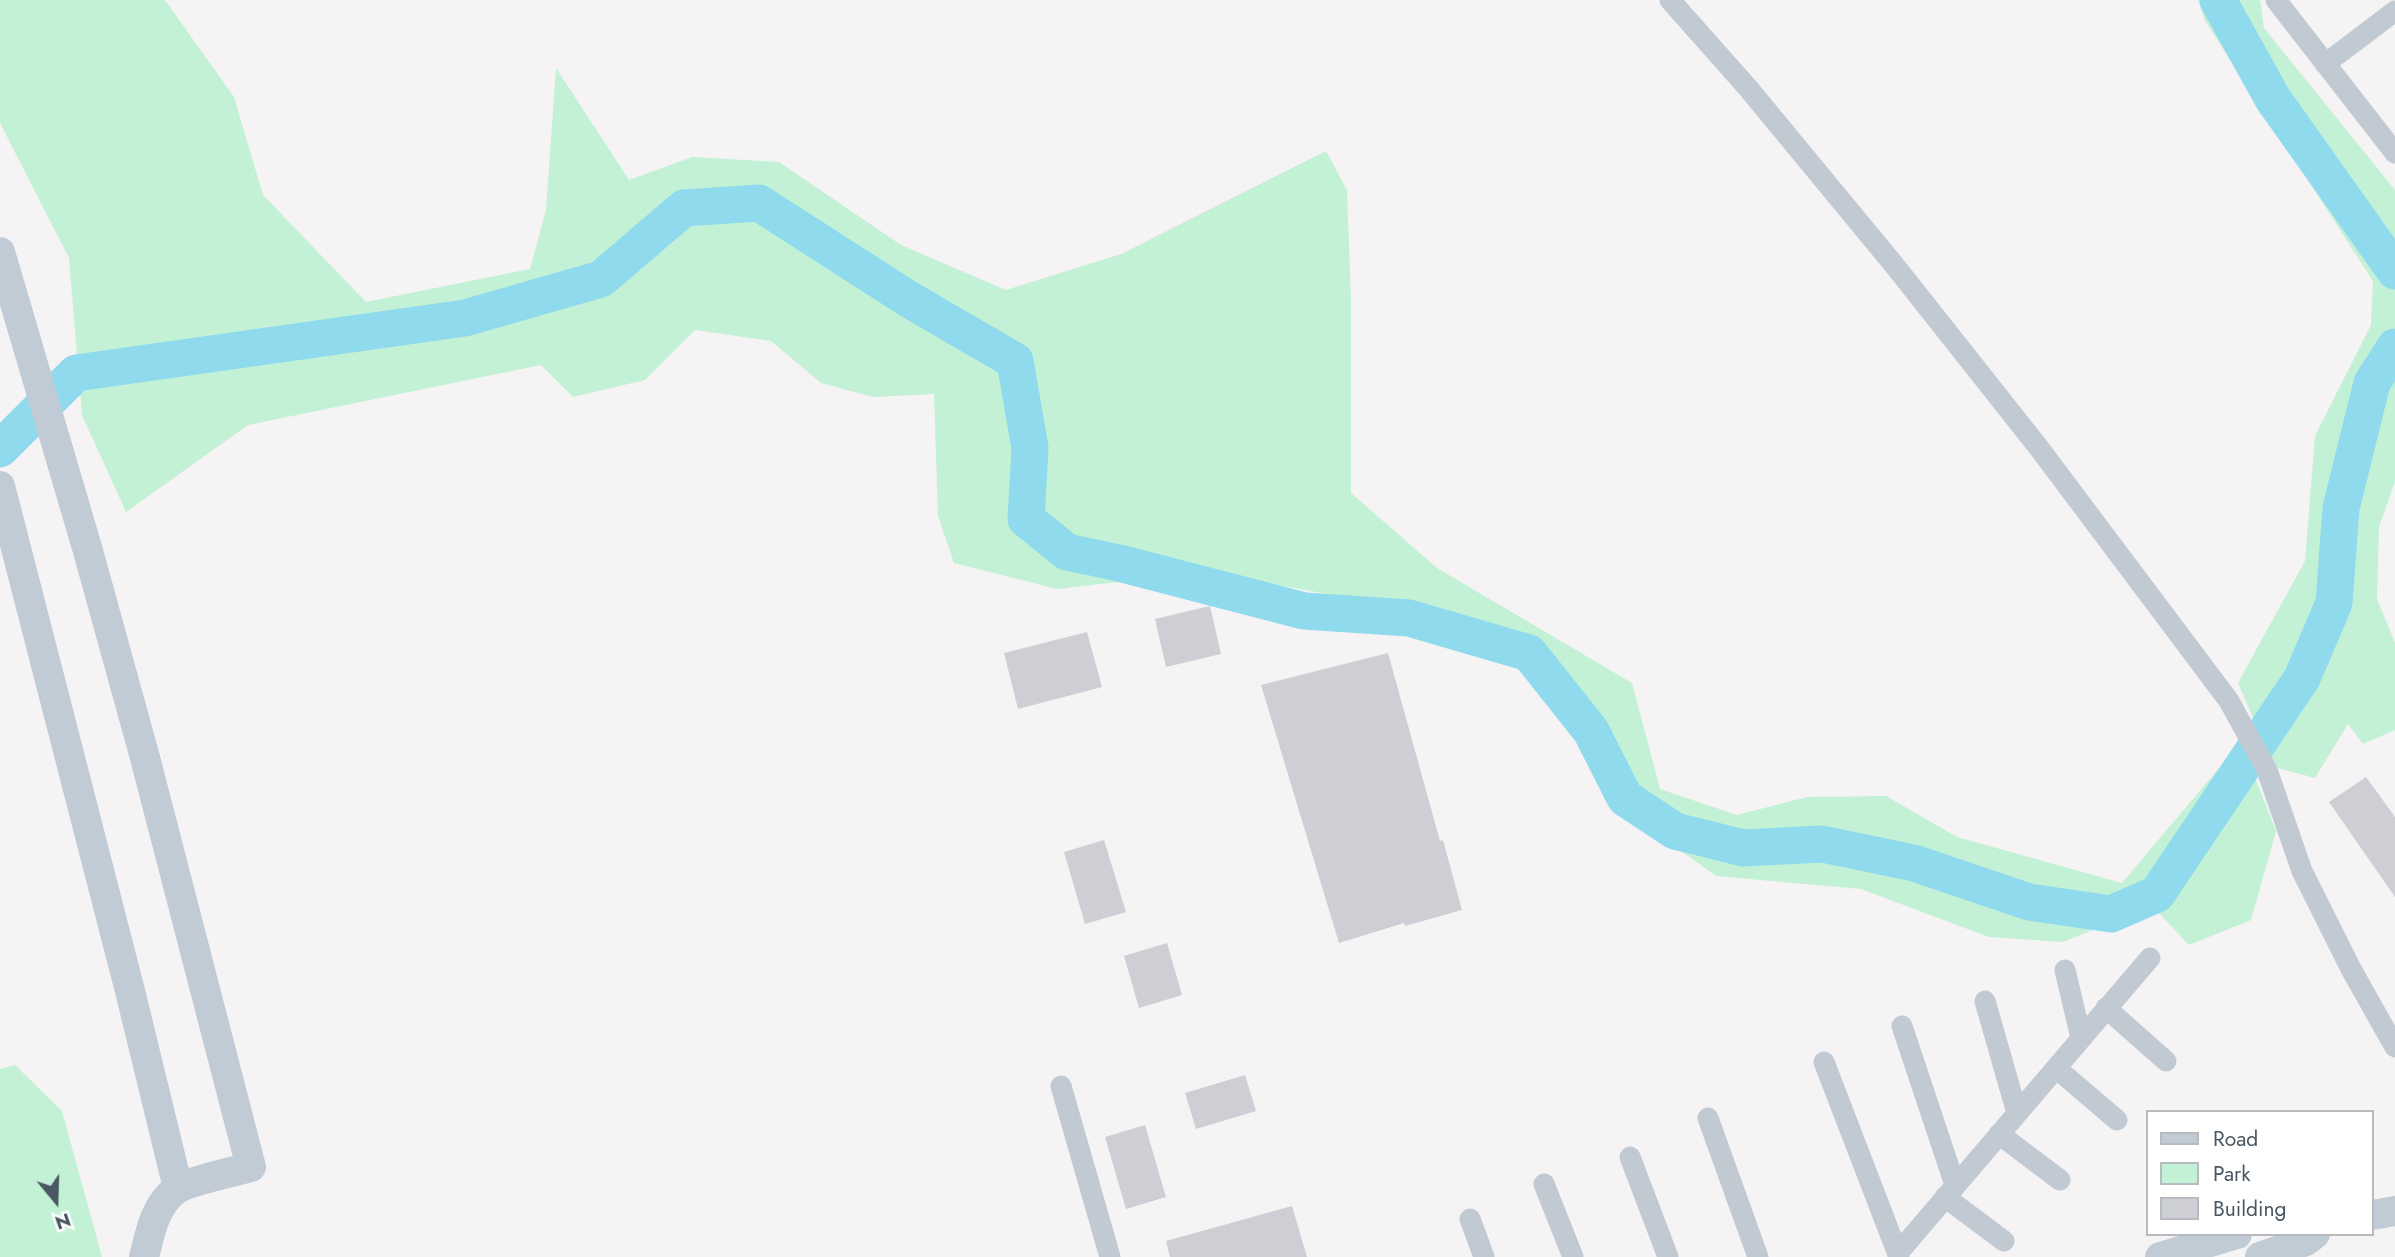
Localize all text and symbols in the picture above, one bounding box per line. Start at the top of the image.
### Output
legend [2146,1110,2374,1236]
text: Road [2213,1124,2258,1154]
text: Park [2213,1159,2250,1189]
north arrow [21,1166,91,1236]
text: Building [2213,1194,2286,1224]
text: N [51,1206,75,1237]

